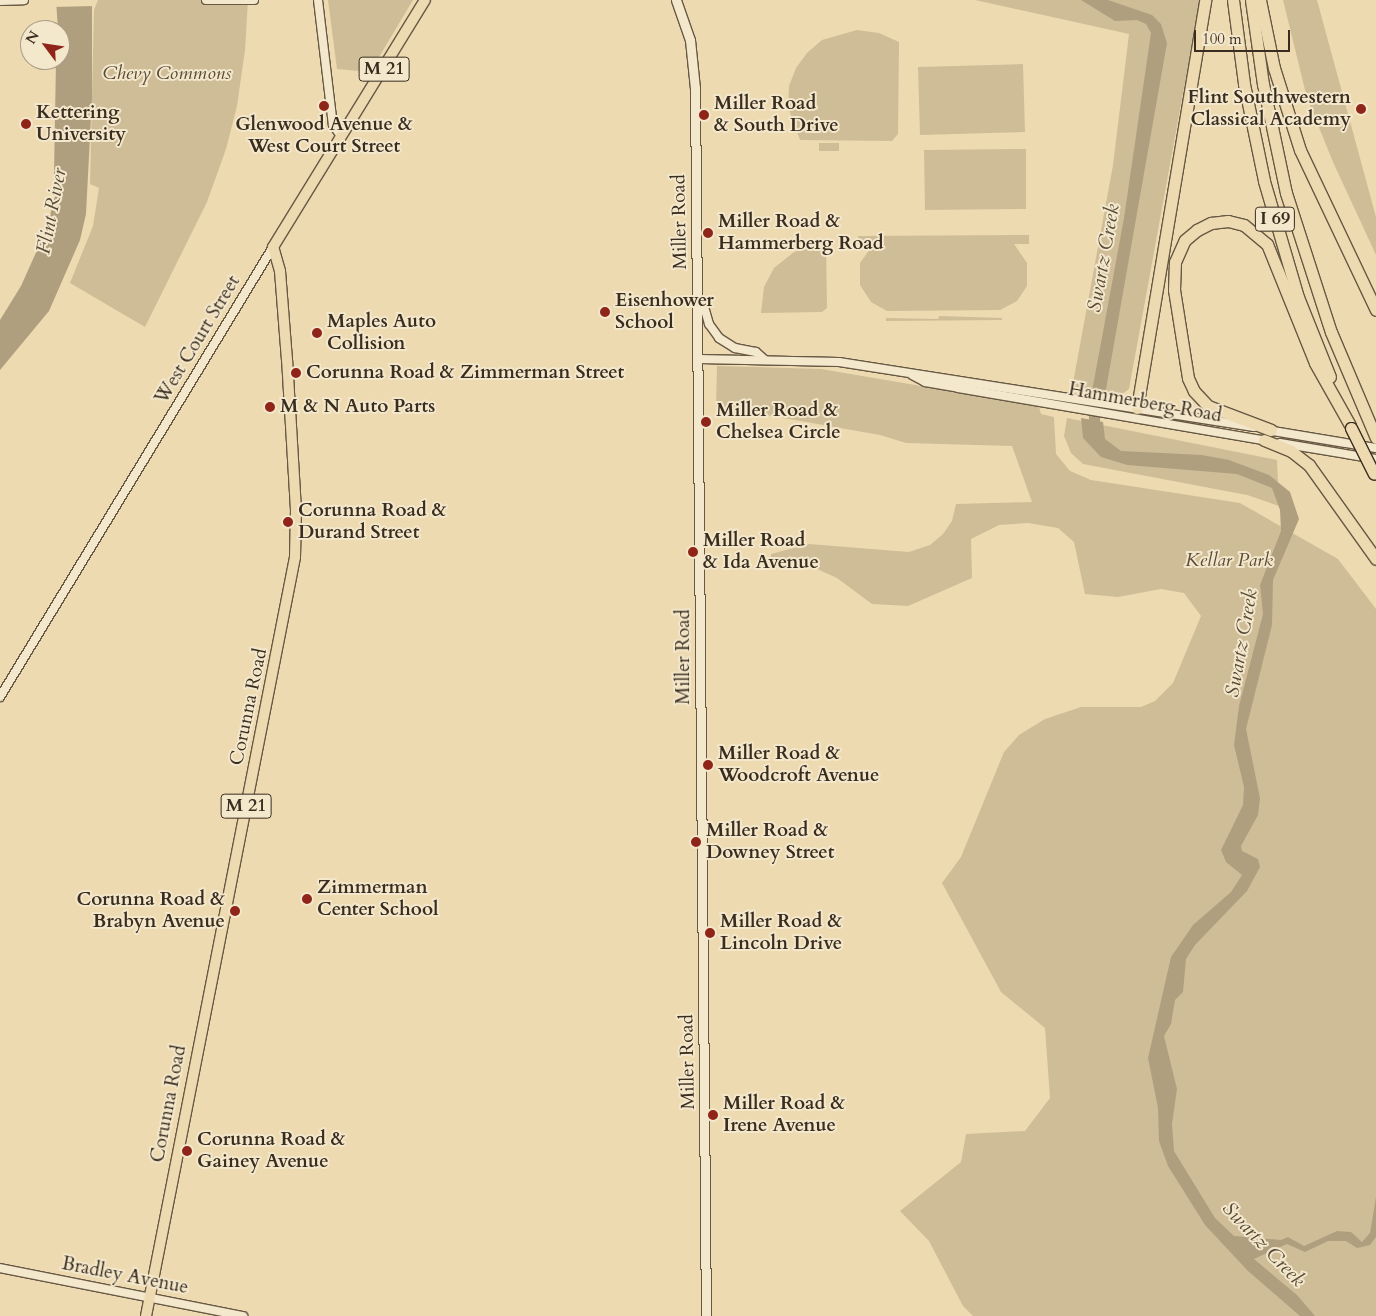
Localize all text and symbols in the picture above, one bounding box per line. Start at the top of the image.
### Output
north arrow [20,20,70,70]
scale bar [1196,20,1292,52]
text: N [21,27,44,48]
text: 100 m [1202,29,1242,49]
road number: M 21 [358,54,410,85]
park label: Chevy Commons [102,63,232,85]
place label: Flint Southwestern Classical Academy [1187,87,1351,131]
place label: Miller Road & South Drive [714,93,839,137]
marker: Glenwood Avenue & West Court Street [318,100,330,112]
place label: Kettering University [36,102,126,146]
marker: Flint Southwestern Classical Academy [1355,103,1367,115]
marker: Miller Road & South Drive [698,109,710,121]
place label: Glenwood Avenue & West Court Street [235,114,413,158]
marker: Kettering University [20,118,32,130]
water label: Flint River [31,166,71,256]
street label: Miller Road [668,174,692,270]
water label: Swartz Creek [1082,202,1124,314]
road number: I 69 [1254,203,1296,234]
place label: Miller Road & Hammerberg Road [718,211,884,255]
marker: Miller Road & Hammerberg Road [702,227,714,239]
street label: West Court Street [151,272,245,408]
place label: Eisenhower School [615,290,714,334]
marker: Eisenhower School [599,306,611,318]
place label: Maples Auto Collision [327,311,436,355]
marker: Maples Auto Collision [311,327,323,339]
place label: Corunna Road & Zimmerman Street [306,362,624,384]
marker: Corunna Road & Zimmerman Street [290,367,302,379]
street label: Hammerberg Road [1067,378,1223,428]
place label: M & N Auto Parts [280,396,435,418]
place label: Miller Road & Chelsea Circle [716,400,841,444]
marker: M & N Auto Parts [264,401,276,413]
marker: Miller Road & Chelsea Circle [700,416,712,428]
place label: Corunna Road & Durand Street [298,500,447,544]
marker: Corunna Road & Durand Street [282,516,294,528]
place label: Miller Road & Ida Avenue [703,530,819,574]
marker: Miller Road & Ida Avenue [687,546,699,558]
park label: Kellar Park [1185,550,1273,572]
water label: Swartz Creek [1220,587,1262,699]
street label: Miller Road [673,609,695,705]
street label: Corunna Road [225,647,273,767]
place label: Miller Road & Woodcroft Avenue [718,743,880,787]
marker: Miller Road & Woodcroft Avenue [702,759,714,771]
road number: M 21 [220,790,272,821]
place label: Miller Road & Downey Street [706,820,834,864]
marker: Miller Road & Downey Street [690,836,702,848]
place label: Zimmerman Center School [317,877,439,921]
place label: Corunna Road & Brabyn Avenue [76,889,225,933]
marker: Zimmerman Center School [301,893,313,905]
marker: Corunna Road & Brabyn Avenue [229,905,241,917]
place label: Miller Road & Lincoln Drive [720,911,842,955]
marker: Miller Road & Lincoln Drive [704,927,716,939]
street label: Miller Road [676,1014,700,1110]
street label: Corunna Road [146,1044,192,1164]
place label: Miller Road & Irene Avenue [723,1093,845,1137]
marker: Miller Road & Irene Avenue [707,1109,719,1121]
place label: Corunna Road & Gainey Avenue [197,1129,346,1173]
marker: Corunna Road & Gainey Avenue [181,1145,193,1157]
water label: Swartz Creek [1217,1196,1311,1292]
street label: Bradley Avenue [60,1253,190,1299]

